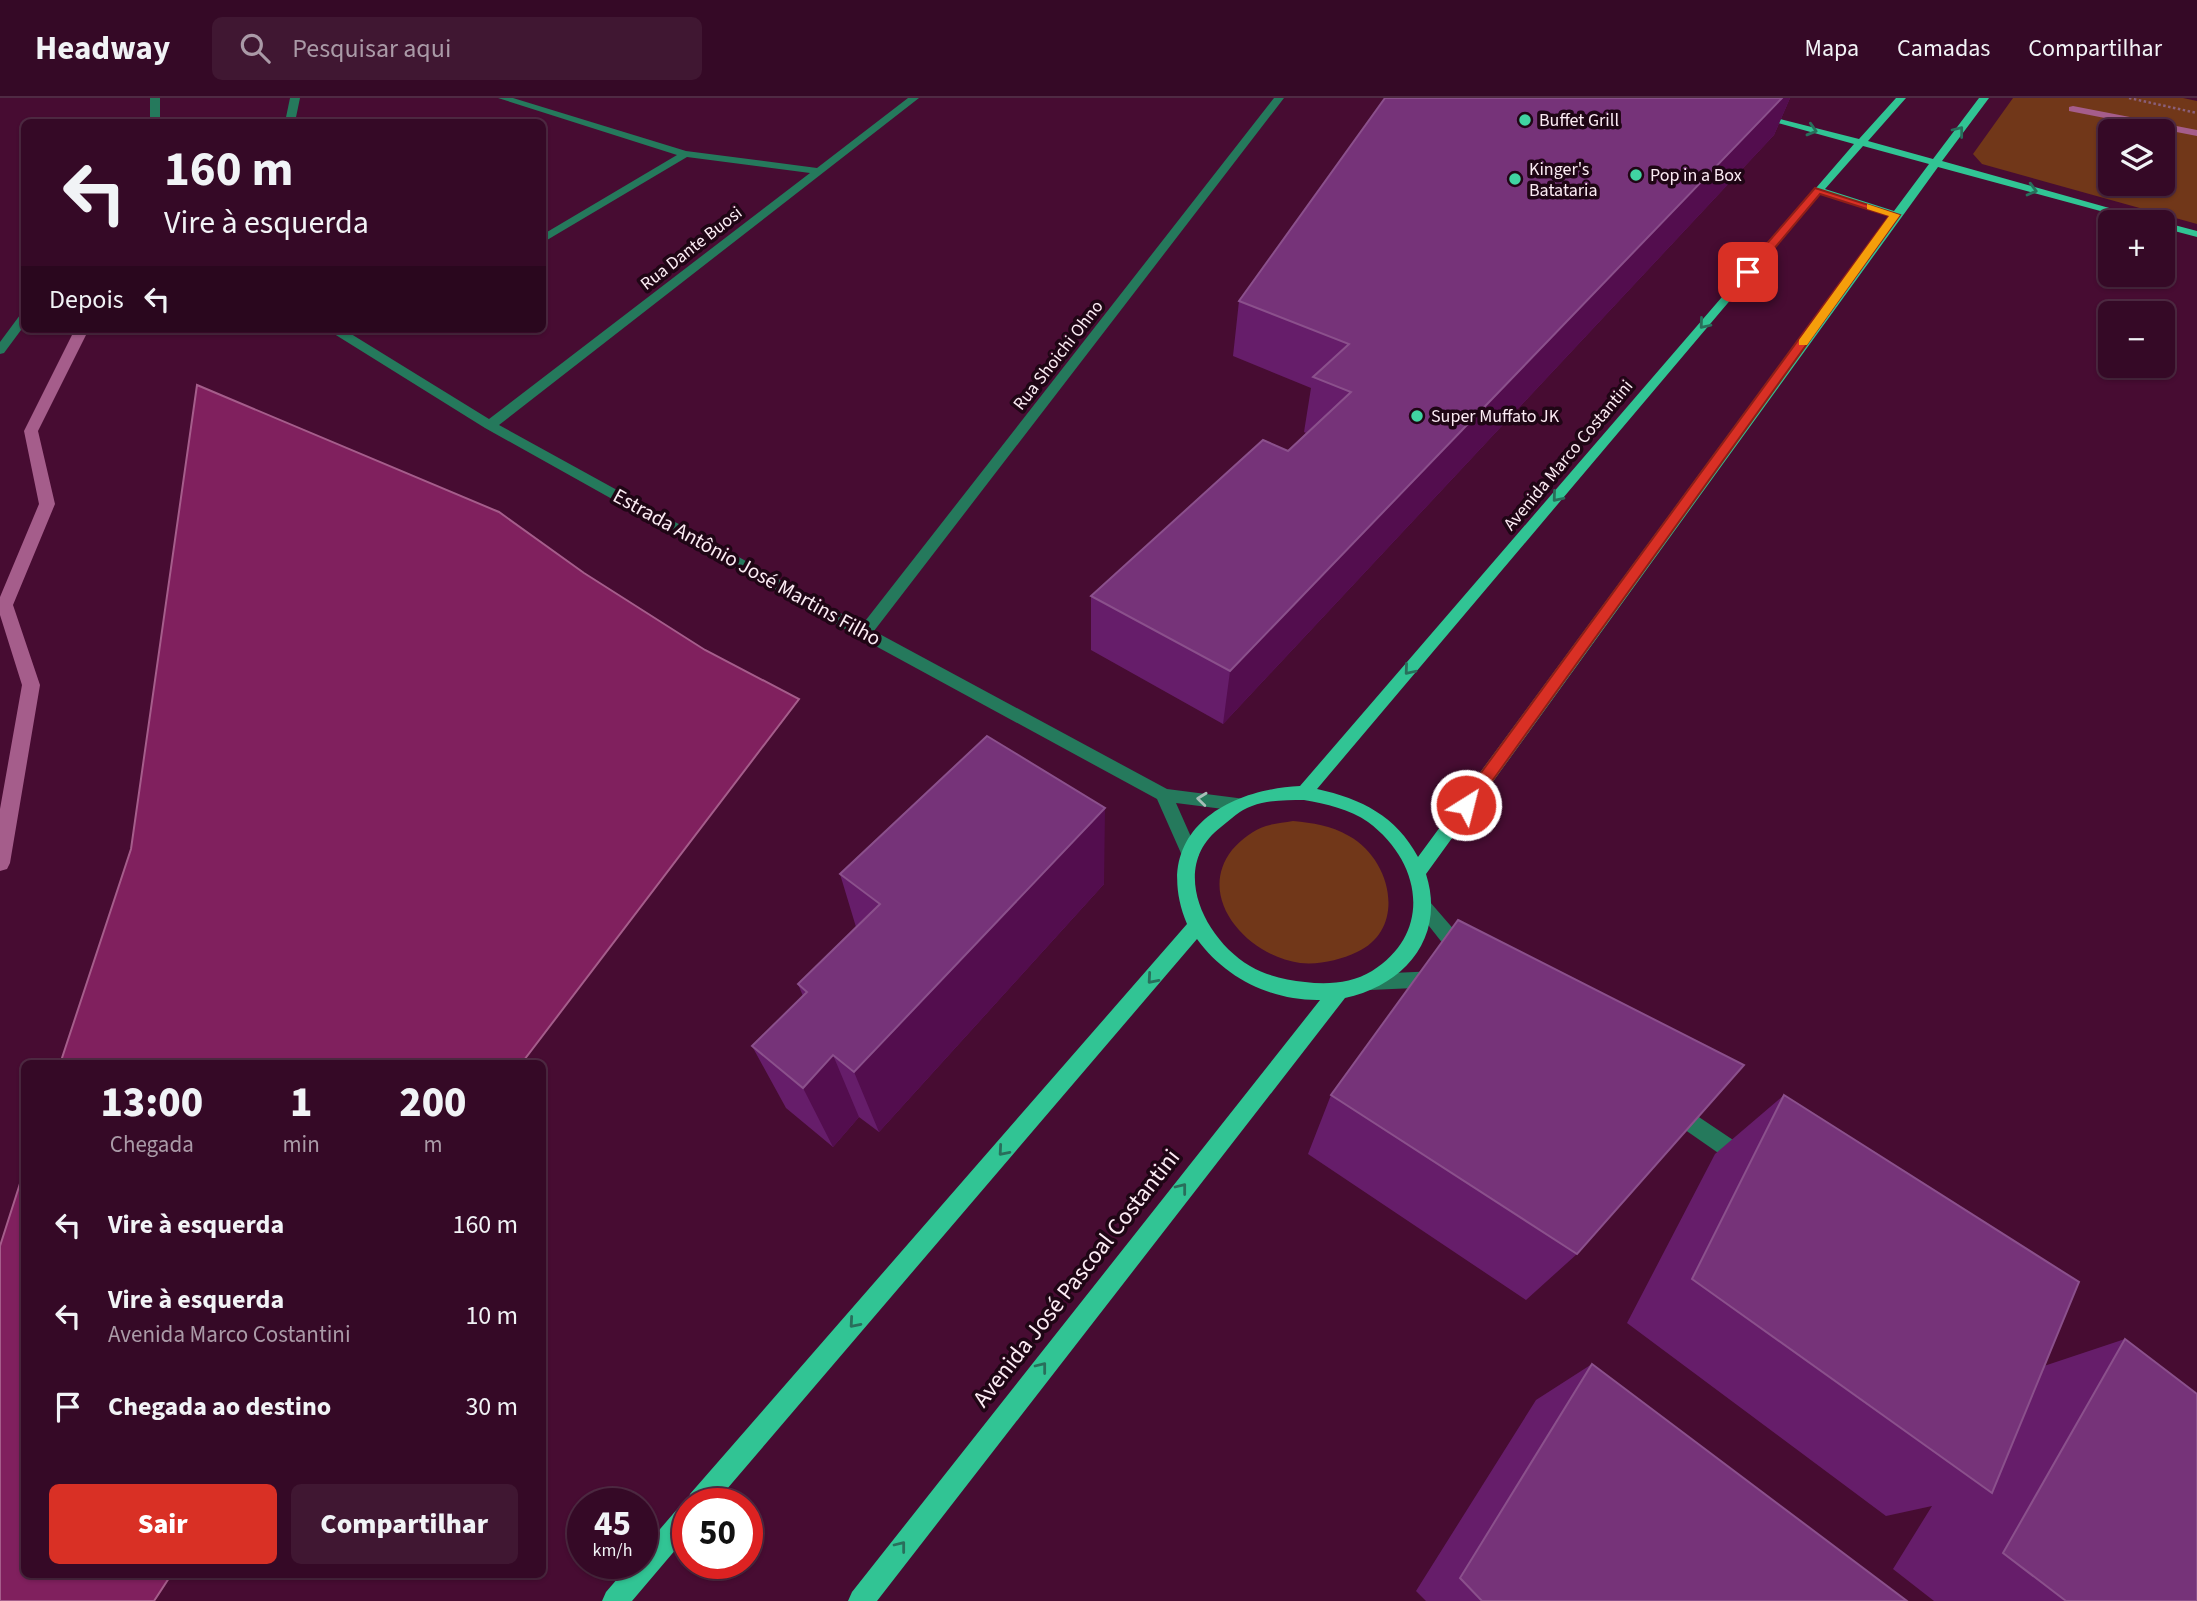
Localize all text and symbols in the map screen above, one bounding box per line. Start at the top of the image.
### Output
search box [212,17,702,80]
text: Headway [35,25,170,72]
icon: search [236,29,274,67]
text: Pesquisar aqui [292,30,451,67]
text: Mapa [1804,31,1859,66]
text: Camadas [1897,31,1990,66]
text: Compartilhar [2028,31,2162,66]
place label: Buffet Grill [1539,108,1619,133]
marker: Buffet Grill [1517,112,1533,128]
map controls [2098,119,2175,378]
button: layers [2098,119,2175,196]
one-way arrow [1806,121,1818,136]
one-way arrow [1951,126,1963,139]
text: 160 m [164,135,293,205]
icon: left [49,147,140,238]
place label: Kinger's Batataria [1529,157,1597,203]
place label: Pop in a Box [1650,163,1742,188]
marker: Pop in a Box [1628,167,1644,183]
marker: Kinger's Batataria [1507,171,1523,187]
one-way arrow [2025,181,2037,196]
text: Vire à esquerda [164,200,369,246]
street label: Rua Dante Buosi [635,201,748,296]
button: + [2098,210,2175,287]
pin [1718,242,1778,302]
icon: arrive [1729,253,1767,291]
icon: left [138,280,176,318]
text: Depois [49,281,124,318]
street label: Rua Shoichi Ohno [1007,295,1109,416]
button: − [2098,301,2175,378]
one-way arrow [1700,316,1712,329]
street label: Avenida Marco Costantini [1498,375,1639,536]
place label: Super Muffato JK [1431,404,1560,429]
marker: Super Muffato JK [1409,408,1425,424]
street label: Estrada Antônio José Martins Filho [608,481,886,653]
one-way arrow [1553,489,1565,502]
one-way arrow [1405,662,1417,675]
position arrow [1429,768,1503,842]
one-way arrow [1196,792,1207,807]
one-way arrow [1148,970,1160,983]
text: 13:00 [100,1073,203,1133]
text: 1 [290,1073,312,1133]
text: 200 [399,1073,467,1133]
text: Chegada [110,1128,194,1161]
text: min [283,1128,320,1161]
text: m [423,1128,442,1161]
street label: Avenida José Pascoal Costantini [964,1142,1188,1415]
one-way arrow [999,1143,1011,1156]
one-way arrow [1174,1184,1187,1196]
icon: left [49,1206,87,1244]
text: Vire à esquerda [108,1206,284,1243]
text: 160 m [452,1206,518,1243]
text: Vire à esquerda [108,1281,284,1318]
icon: left [49,1297,87,1335]
text: 10 m [465,1297,518,1334]
one-way arrow [850,1315,862,1328]
text: Avenida Marco Costantini [108,1318,351,1351]
one-way arrow [1033,1363,1046,1375]
icon: arrive [49,1388,87,1426]
text: Chegada ao destino [108,1388,331,1425]
text: 30 m [465,1388,518,1425]
button: Sair [49,1484,277,1564]
button: Compartilhar [291,1484,518,1564]
speed limit sign: 50 [672,1488,763,1579]
text: 45 [594,1499,631,1549]
text: km/h [593,1538,632,1563]
one-way arrow [893,1542,906,1554]

